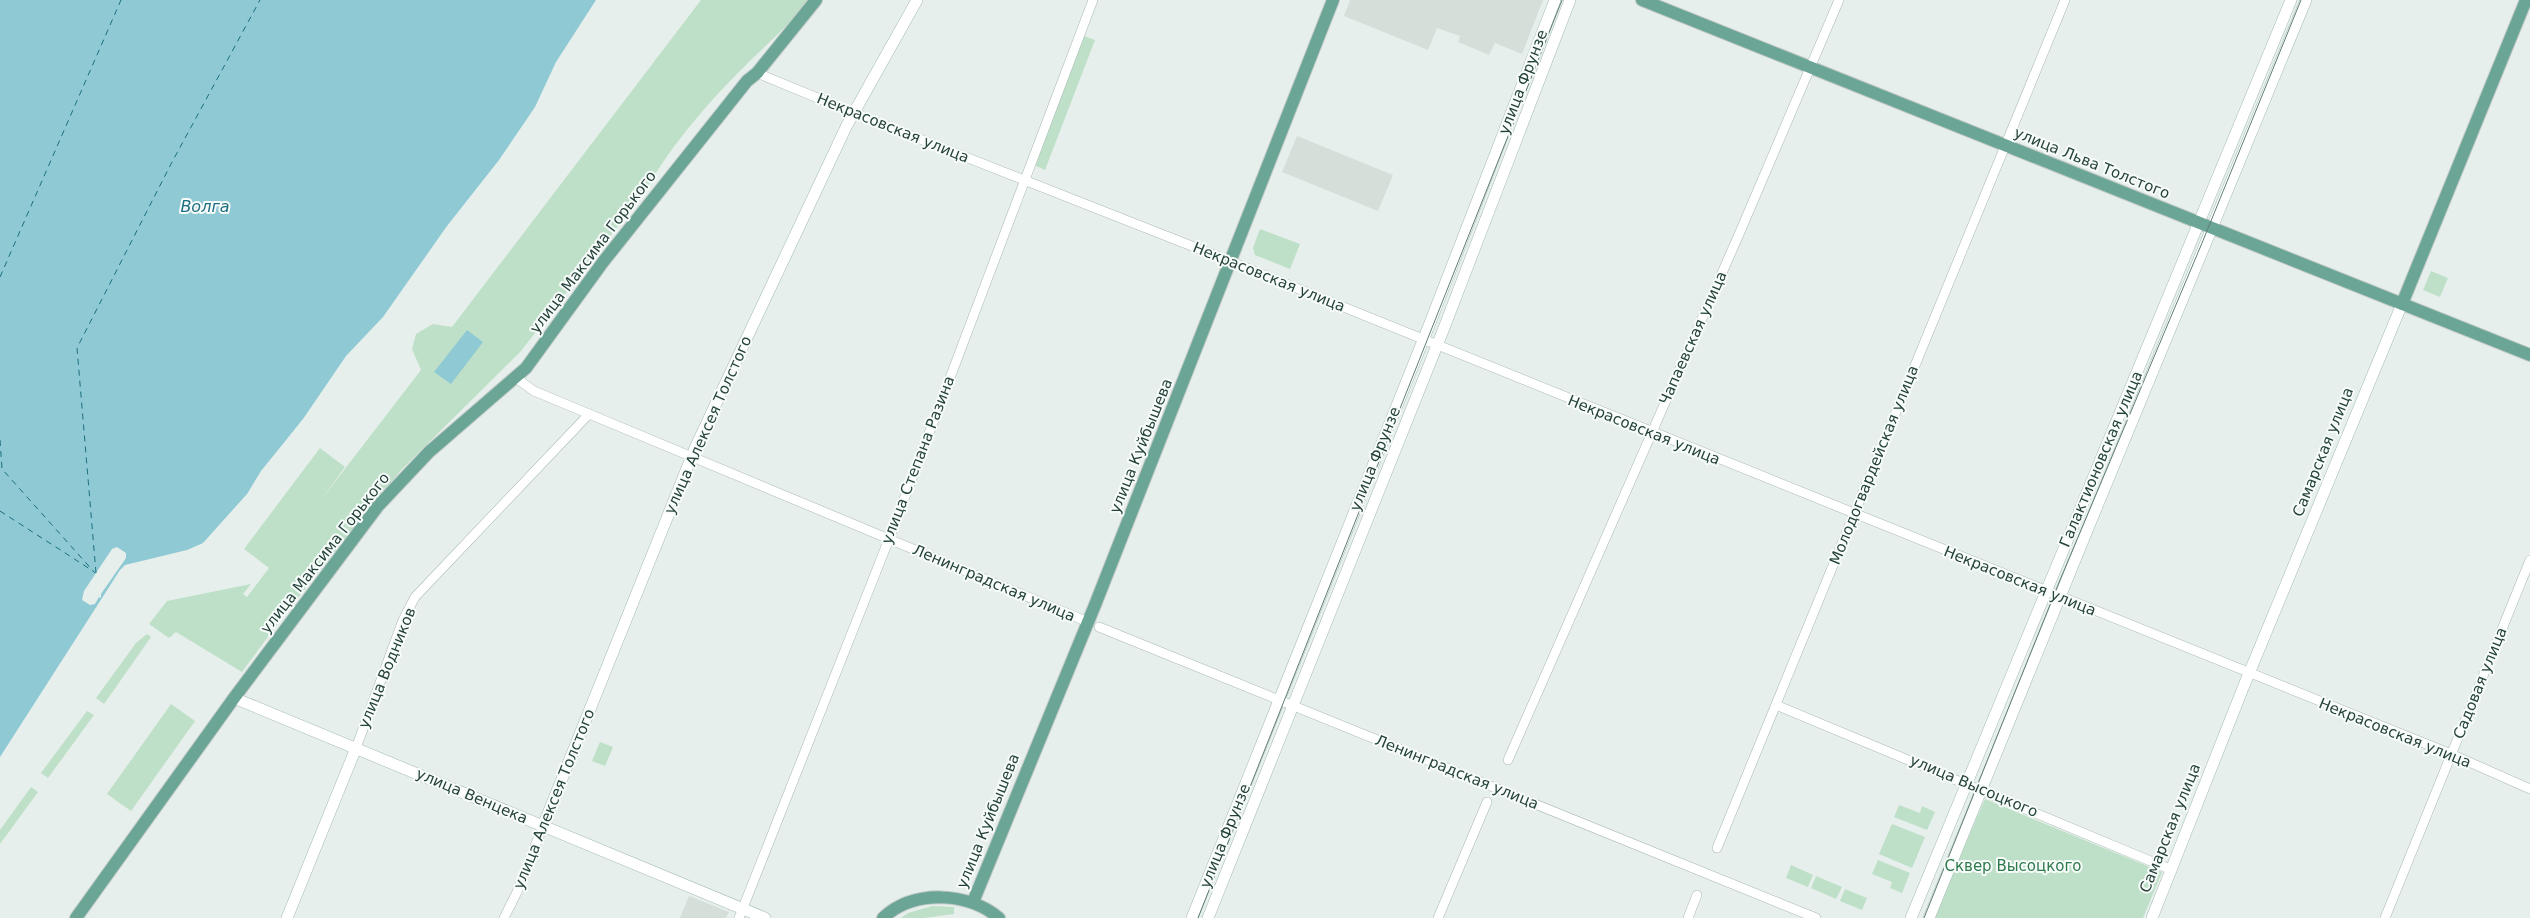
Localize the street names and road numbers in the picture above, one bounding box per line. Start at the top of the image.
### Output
street label: улица Фрунзе [1495,27,1551,137]
street label: Некрасовская улица [814,89,972,167]
street label: улица Льва Толстого [2011,123,2173,203]
street label: улица Максима Горького [526,167,660,337]
street label: Некрасовская улица [1190,238,1348,316]
street label: Чапаевская улица [1655,268,1731,408]
street label: улица Алексея Толстого [661,333,755,517]
street label: Молодогвардейская улица [1826,363,1922,567]
street label: Галактионовская улица [2056,368,2146,550]
street label: улица Степана Разина [878,373,958,547]
street label: улица Куйбышева [1106,376,1176,516]
street label: Самарская улица [2289,385,2357,519]
street label: Некрасовская улица [1565,391,1723,469]
street label: улица Фрунзе [1346,404,1404,514]
street label: улица Максима Горького [257,469,393,637]
street label: Ленинградская улица [910,541,1078,625]
street label: Некрасовская улица [1941,542,2099,620]
street label: улица Водников [355,605,419,731]
street label: Садовая улица [2449,625,2511,741]
street label: Некрасовская улица [2316,694,2474,772]
street label: улица Алексея Толстого [510,706,598,892]
street label: Ленинградская улица [1373,731,1541,813]
street label: улица Куйбышева [953,751,1023,891]
street label: улица Высоцкого [1907,751,2041,821]
street label: Самарская улица [2136,761,2204,895]
street label: улица Венцека [414,764,530,828]
street label: улица Фрунзе [1196,781,1254,891]

